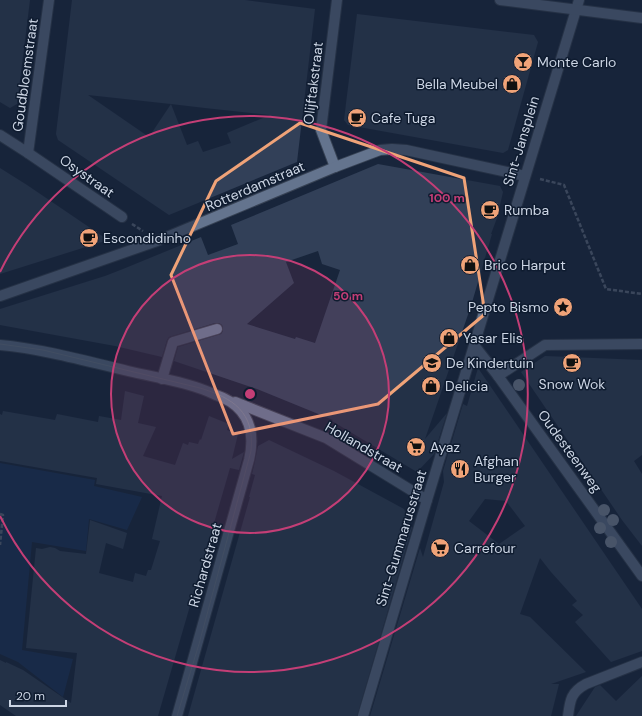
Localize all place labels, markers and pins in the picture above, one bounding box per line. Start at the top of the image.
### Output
bar icon: Monte Carlo [512,51,534,73]
place label: Monte Carlo [537,53,616,71]
shop icon: Bella Meubel [501,73,523,95]
place label: Bella Meubel [416,75,498,93]
cafe icon: Cafe Tuga [346,107,368,129]
place label: Cafe Tuga [371,109,435,127]
cafe icon: Rumba [479,199,501,221]
place label: Rumba [504,201,549,219]
cafe icon: Escondidinho [78,227,100,249]
place label: Escondidinho [103,229,191,247]
shop icon: Brico Harput [459,254,481,276]
place label: Brico Harput [484,256,566,274]
place icon: Pepto Bismo [552,296,574,318]
place label: Pepto Bismo [468,298,549,316]
shop icon: Yasar Elis [438,327,460,349]
place label: Yasar Elis [463,329,523,347]
school or university icon: De Kindertuin [421,352,443,374]
cafe icon: Snow Wok [561,352,583,374]
place label: De Kindertuin [446,354,534,372]
shop icon: Delicia [420,375,442,397]
place label: Snow Wok [539,375,605,393]
place label: Delicia [445,377,488,395]
centre of rings [243,387,257,401]
supermarket icon: Ayaz [405,436,427,458]
place label: Ayaz [430,438,460,456]
place label: Afghan Burger [474,452,519,486]
restaurant icon: Afghan Burger [449,458,471,480]
supermarket icon: Carrefour [429,537,451,559]
place label: Carrefour [454,539,516,557]

